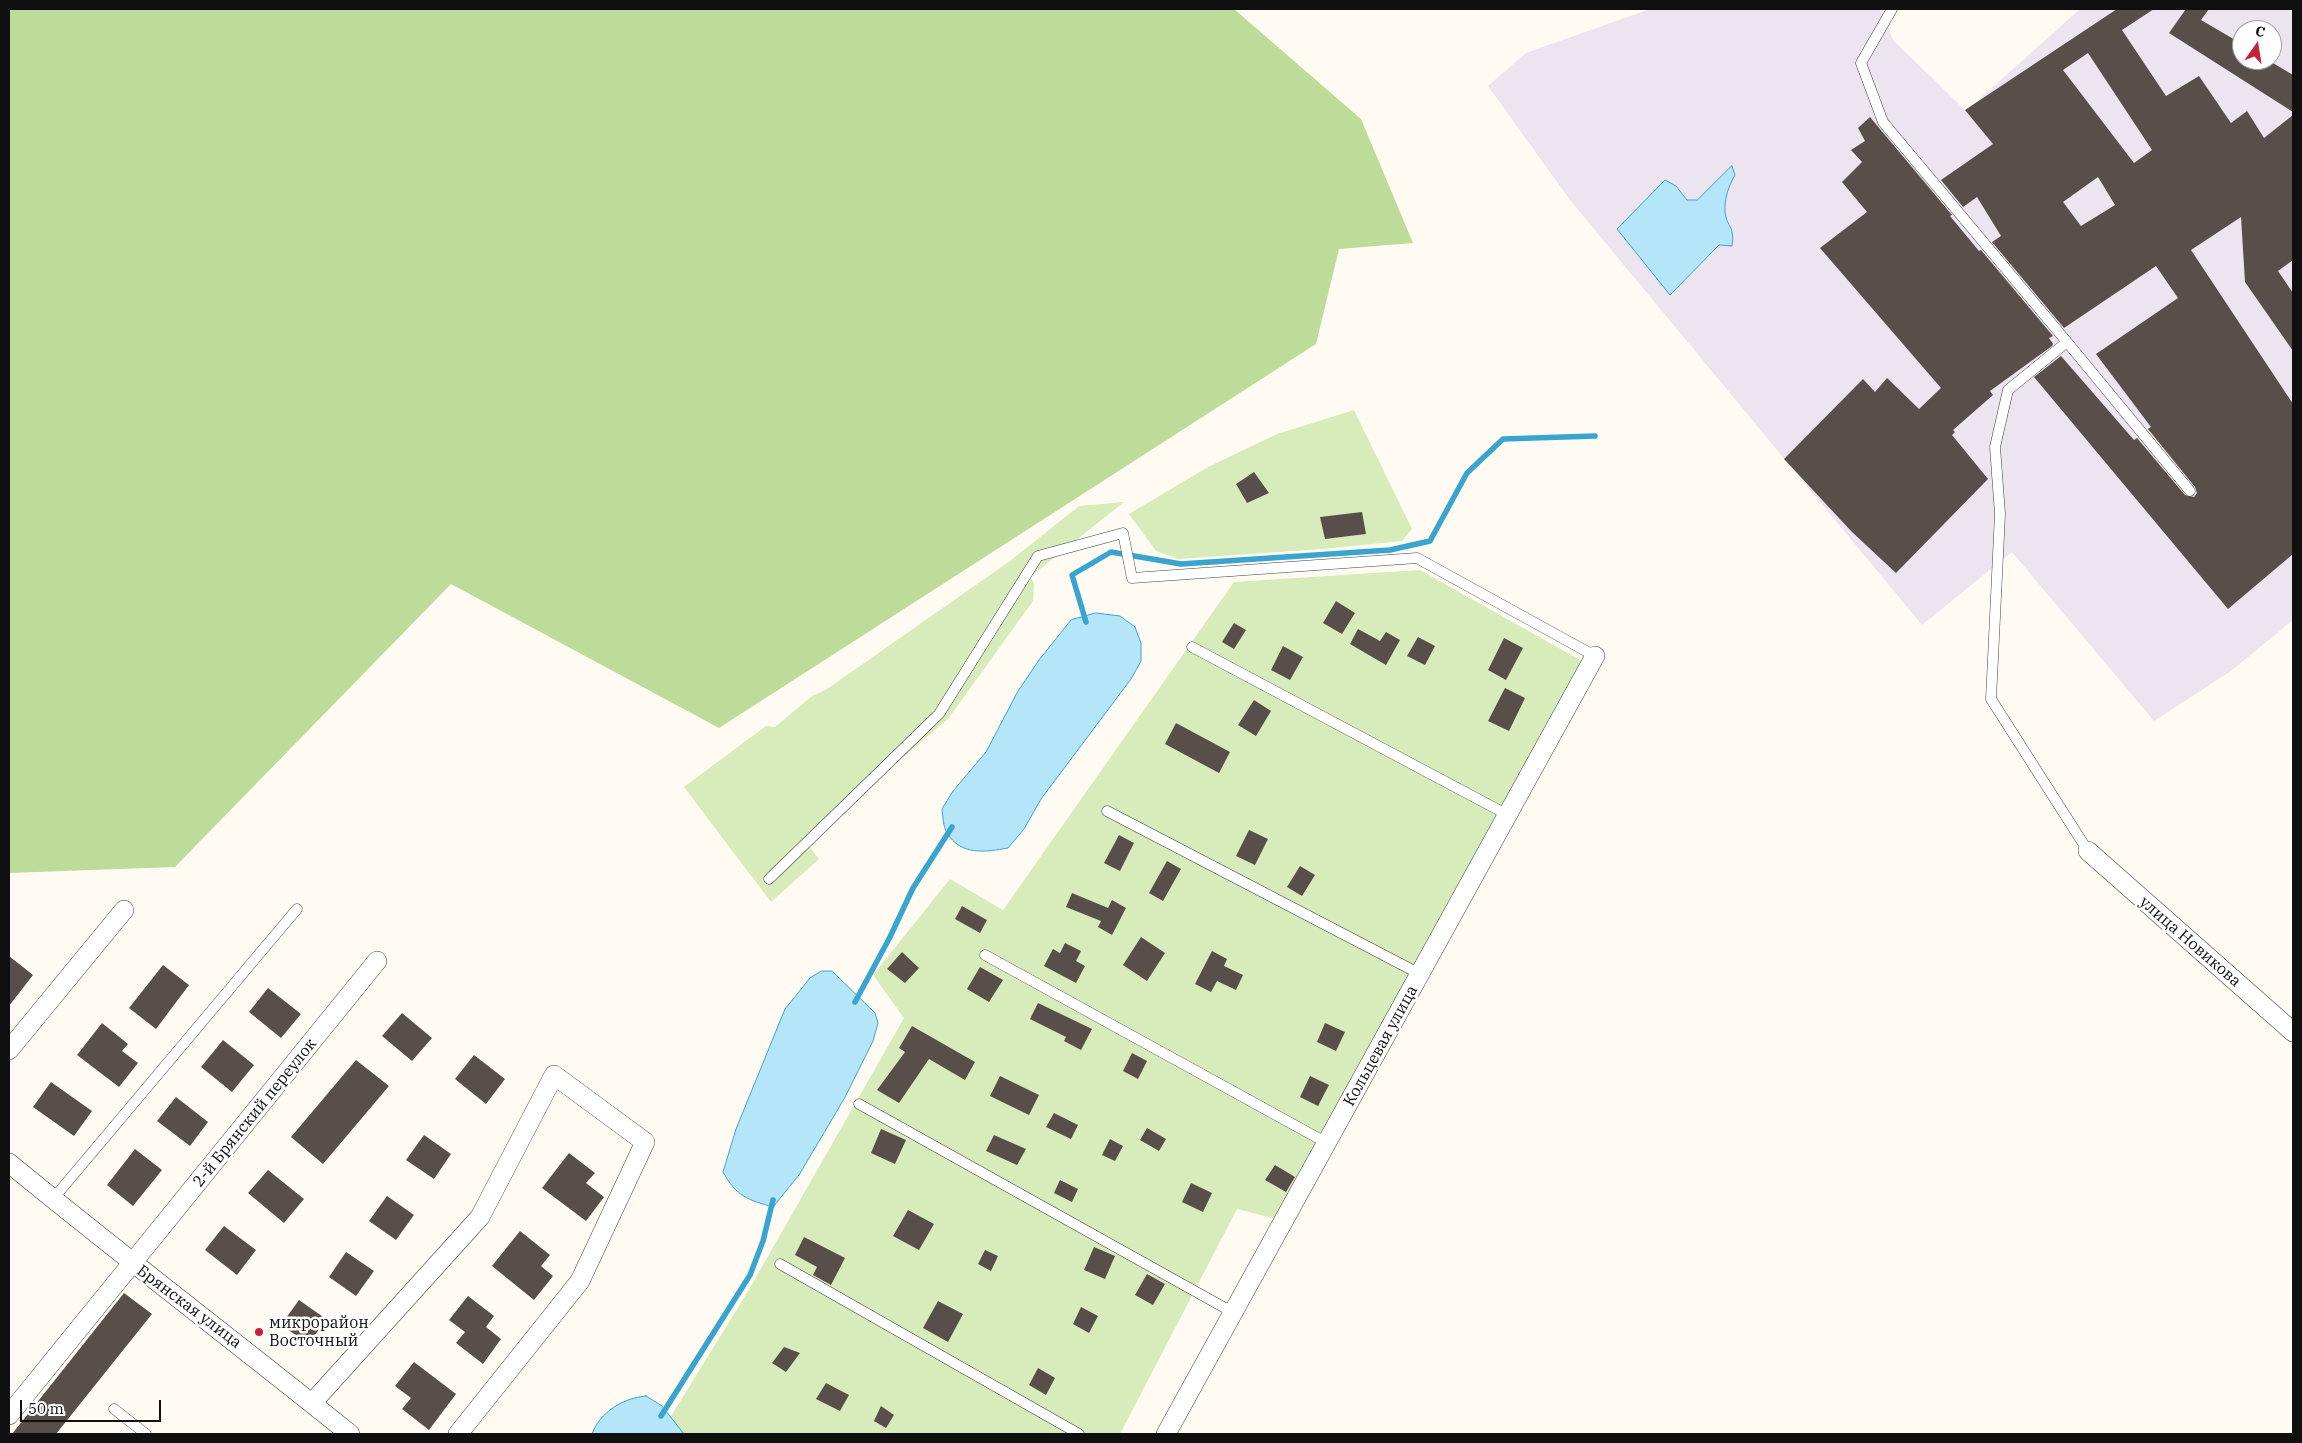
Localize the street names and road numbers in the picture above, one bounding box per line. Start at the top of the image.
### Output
street label: улица Новикова [2135,893,2245,991]
street label: Кольцевая улица [1340,982,1422,1110]
street label: 2-й Брянский переулок [189,1035,321,1191]
street label: Брянская улица [133,1261,245,1353]

